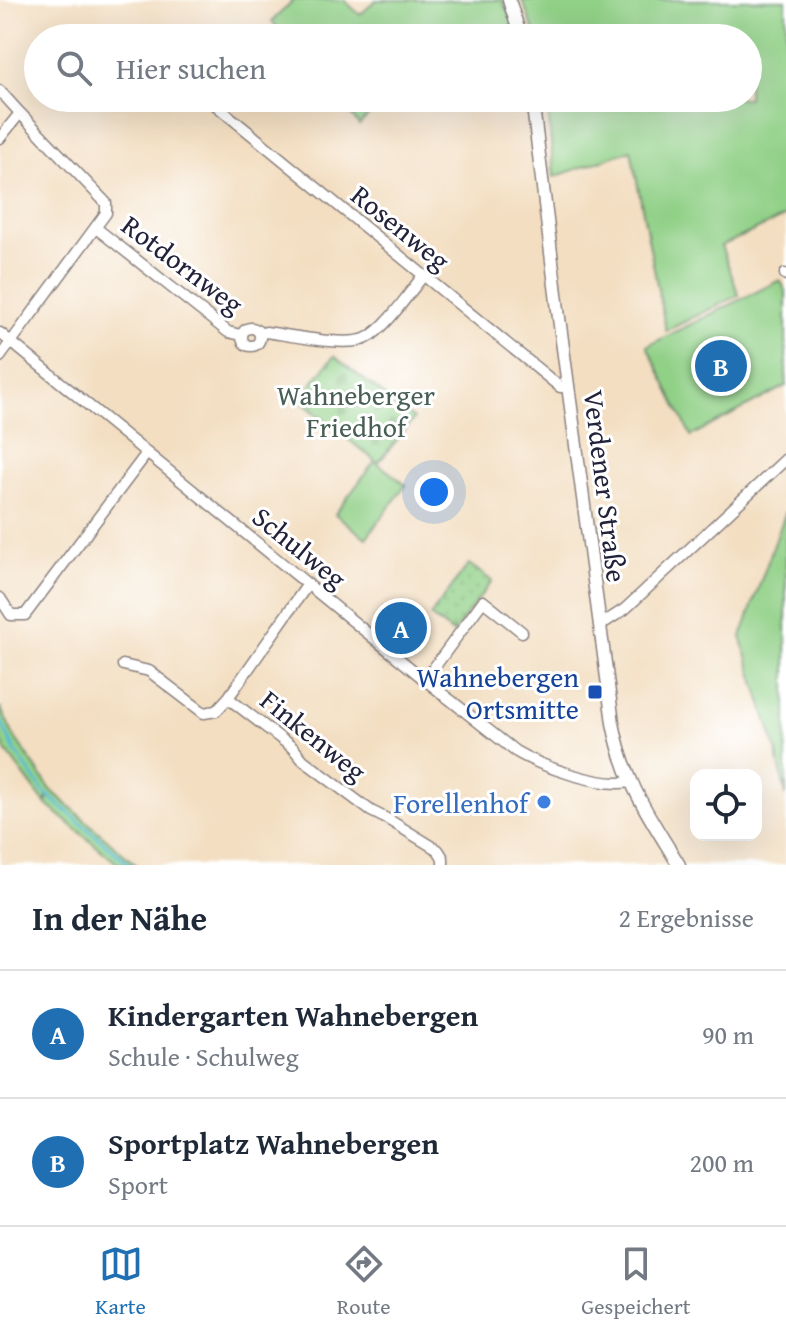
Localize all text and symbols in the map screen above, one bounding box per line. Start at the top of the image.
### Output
search box [24,24,762,112]
icon: search [52,46,96,90]
text: Hier suchen [116,46,266,90]
street label: Rosenweg [343,174,459,280]
street label: Rotdornweg [113,205,253,323]
pin: B [695,336,747,396]
park label: Wahneberger Friedhof [277,374,436,447]
street label: Verdener Straße [574,388,638,584]
your location [414,472,454,512]
street label: Schulweg [244,496,356,598]
pin: A [375,598,427,658]
place label: Wahnebergen Ortsmitte [417,656,579,729]
street label: Finkenweg [252,679,376,791]
marker: Wahnebergen Ortsmitte [586,683,604,701]
map controls [690,769,762,841]
button: locate [690,769,762,841]
place label: Forellenhof [393,782,531,823]
marker: Forellenhof [535,793,553,811]
text: In der Nähe [32,893,207,942]
text: 2 Ergebnisse [619,898,754,937]
text: Kindergarten Wahnebergen [108,993,478,1037]
text: A [50,1015,66,1054]
text: 90 m [702,1015,754,1054]
text: Schule · Schulweg [108,1037,299,1076]
text: Sportplatz Wahnebergen [108,1121,439,1165]
text: B [50,1143,66,1182]
text: 200 m [689,1143,754,1182]
text: Sport [108,1165,168,1204]
tab: Karte [95,1242,146,1322]
tab: Route [337,1242,391,1322]
tab: Gespeichert [581,1242,691,1322]

